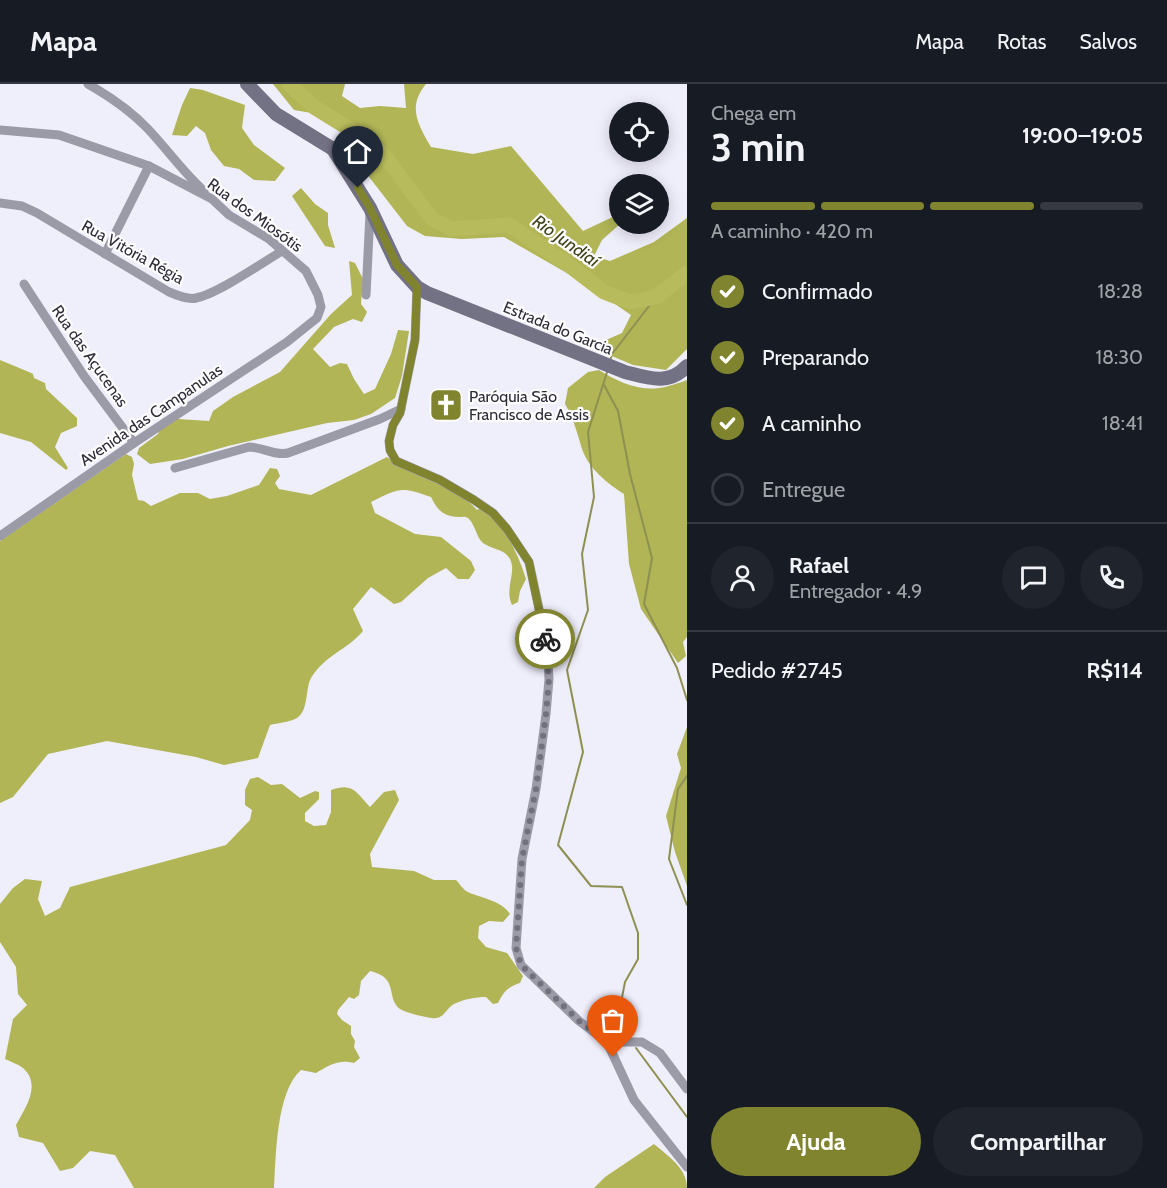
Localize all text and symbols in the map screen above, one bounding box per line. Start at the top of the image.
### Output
text: Mapa [30,24,97,58]
text: Mapa [915,29,964,54]
text: Rotas [997,29,1046,54]
text: Salvos [1079,29,1137,54]
text: Chega em [711,101,796,125]
map controls [609,102,669,234]
button: locate [609,102,669,162]
text: 19:00–19:05 [1022,122,1143,149]
text: 3 min [711,123,806,171]
pin [332,126,383,188]
icon: home [341,135,374,168]
street label: Rua dos Miosótis [204,174,306,256]
button: layers [609,174,669,234]
water label: Rio Jundiaí [528,210,605,273]
street label: Rua Vitória Régia [79,216,188,288]
text: A caminho · 420 m [711,219,873,243]
icon: check [711,275,744,308]
text: Confirmado [762,278,873,305]
text: 18:28 [1098,279,1143,303]
street label: Estrada do Garcia [500,297,616,359]
street label: Rua das Açucenas [48,301,132,411]
icon: check [711,341,744,374]
text: Preparando [762,344,869,371]
text: 18:30 [1095,345,1143,369]
street label: Avenida das Campanulas [76,360,226,470]
church icon: Paróquia São Francisco de Assis [428,387,464,423]
place label: Paróquia São Francisco de Assis [469,387,589,424]
icon: check [711,407,744,440]
text: A caminho [762,410,861,437]
text: 18:41 [1102,411,1143,435]
text: Entregue [762,476,845,503]
button: person [711,546,774,609]
button: chat [1002,546,1065,609]
button: phone [1080,546,1143,609]
text: Rafael [789,552,849,579]
text: Entregador · 4.9 [789,579,922,603]
courier [515,609,575,669]
icon: bike [529,623,562,656]
text: Pedido #2745 [711,657,843,684]
text: R$114 [1087,657,1143,684]
pin [587,995,638,1057]
icon: bag [596,1004,629,1037]
button: Ajuda [711,1107,921,1176]
button: Compartilhar [933,1107,1143,1176]

